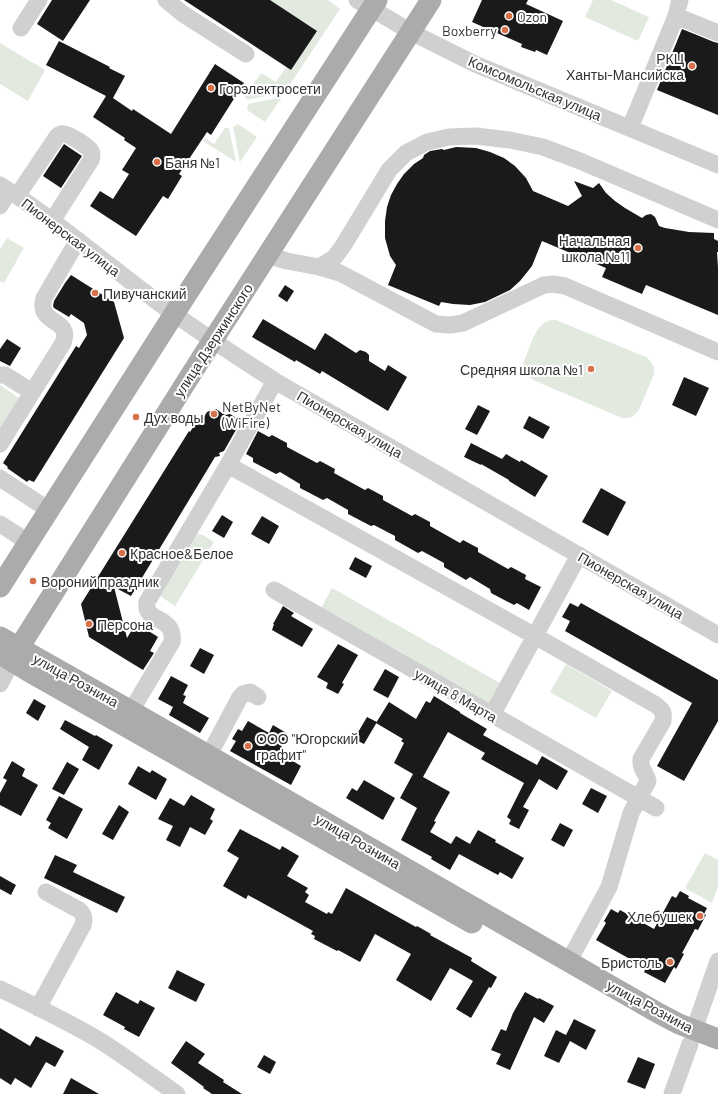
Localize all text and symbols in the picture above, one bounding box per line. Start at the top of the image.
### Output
place label: Ozon [517,8,547,25]
marker: Ozon [504,11,514,21]
place label: Boxberry [442,22,498,39]
marker: Boxberry [500,25,510,35]
place label: РКЦ Ханты-Мансийска [566,50,685,83]
street label: Комсомольская улица [466,52,604,124]
marker: РКЦ Ханты-Мансийска [687,61,697,71]
place label: Горэлектросети [219,80,321,97]
marker: Горэлектросети [206,83,216,93]
place label: Баня №1 [165,154,220,171]
marker: Баня №1 [152,157,162,167]
street label: Пионерская улица [18,194,124,280]
place label: Начальная школа №11 [559,232,630,265]
marker: Начальная школа №11 [633,243,643,253]
street label: улица Дзержинского [170,280,256,400]
place label: Пивучанский [103,285,187,302]
marker: Пивучанский [90,288,100,298]
place label: Средняя школа №1 [460,361,583,378]
marker: Средняя школа №1 [586,364,596,374]
street label: Пионерская улица [294,387,406,461]
place label: NetByNet (WiFire) [221,398,281,431]
place label: Дух воды [144,409,204,426]
marker: NetByNet (WiFire) [209,409,219,419]
marker: Дух воды [131,412,141,422]
place label: Красное&Белое [130,545,234,562]
marker: Красное&Белое [117,548,127,558]
street label: Пионерская улица [575,548,687,622]
place label: Вороний праздник [41,573,160,590]
marker: Вороний праздник [28,576,38,586]
place label: Персона [97,616,153,633]
marker: Персона [84,619,94,629]
street label: улица Рознина [30,650,122,711]
street label: улица 8 Марта [412,665,500,726]
place label: ООО "Югорский графит" [256,730,358,763]
marker: ООО "Югорский графит" [243,741,253,751]
street label: улица Рознина [313,810,404,872]
place label: Хлебушек [627,908,693,925]
marker: Хлебушек [695,911,705,921]
place label: Бристоль [601,954,662,971]
marker: Бристоль [665,957,675,967]
street label: улица Рознина [604,976,696,1036]

